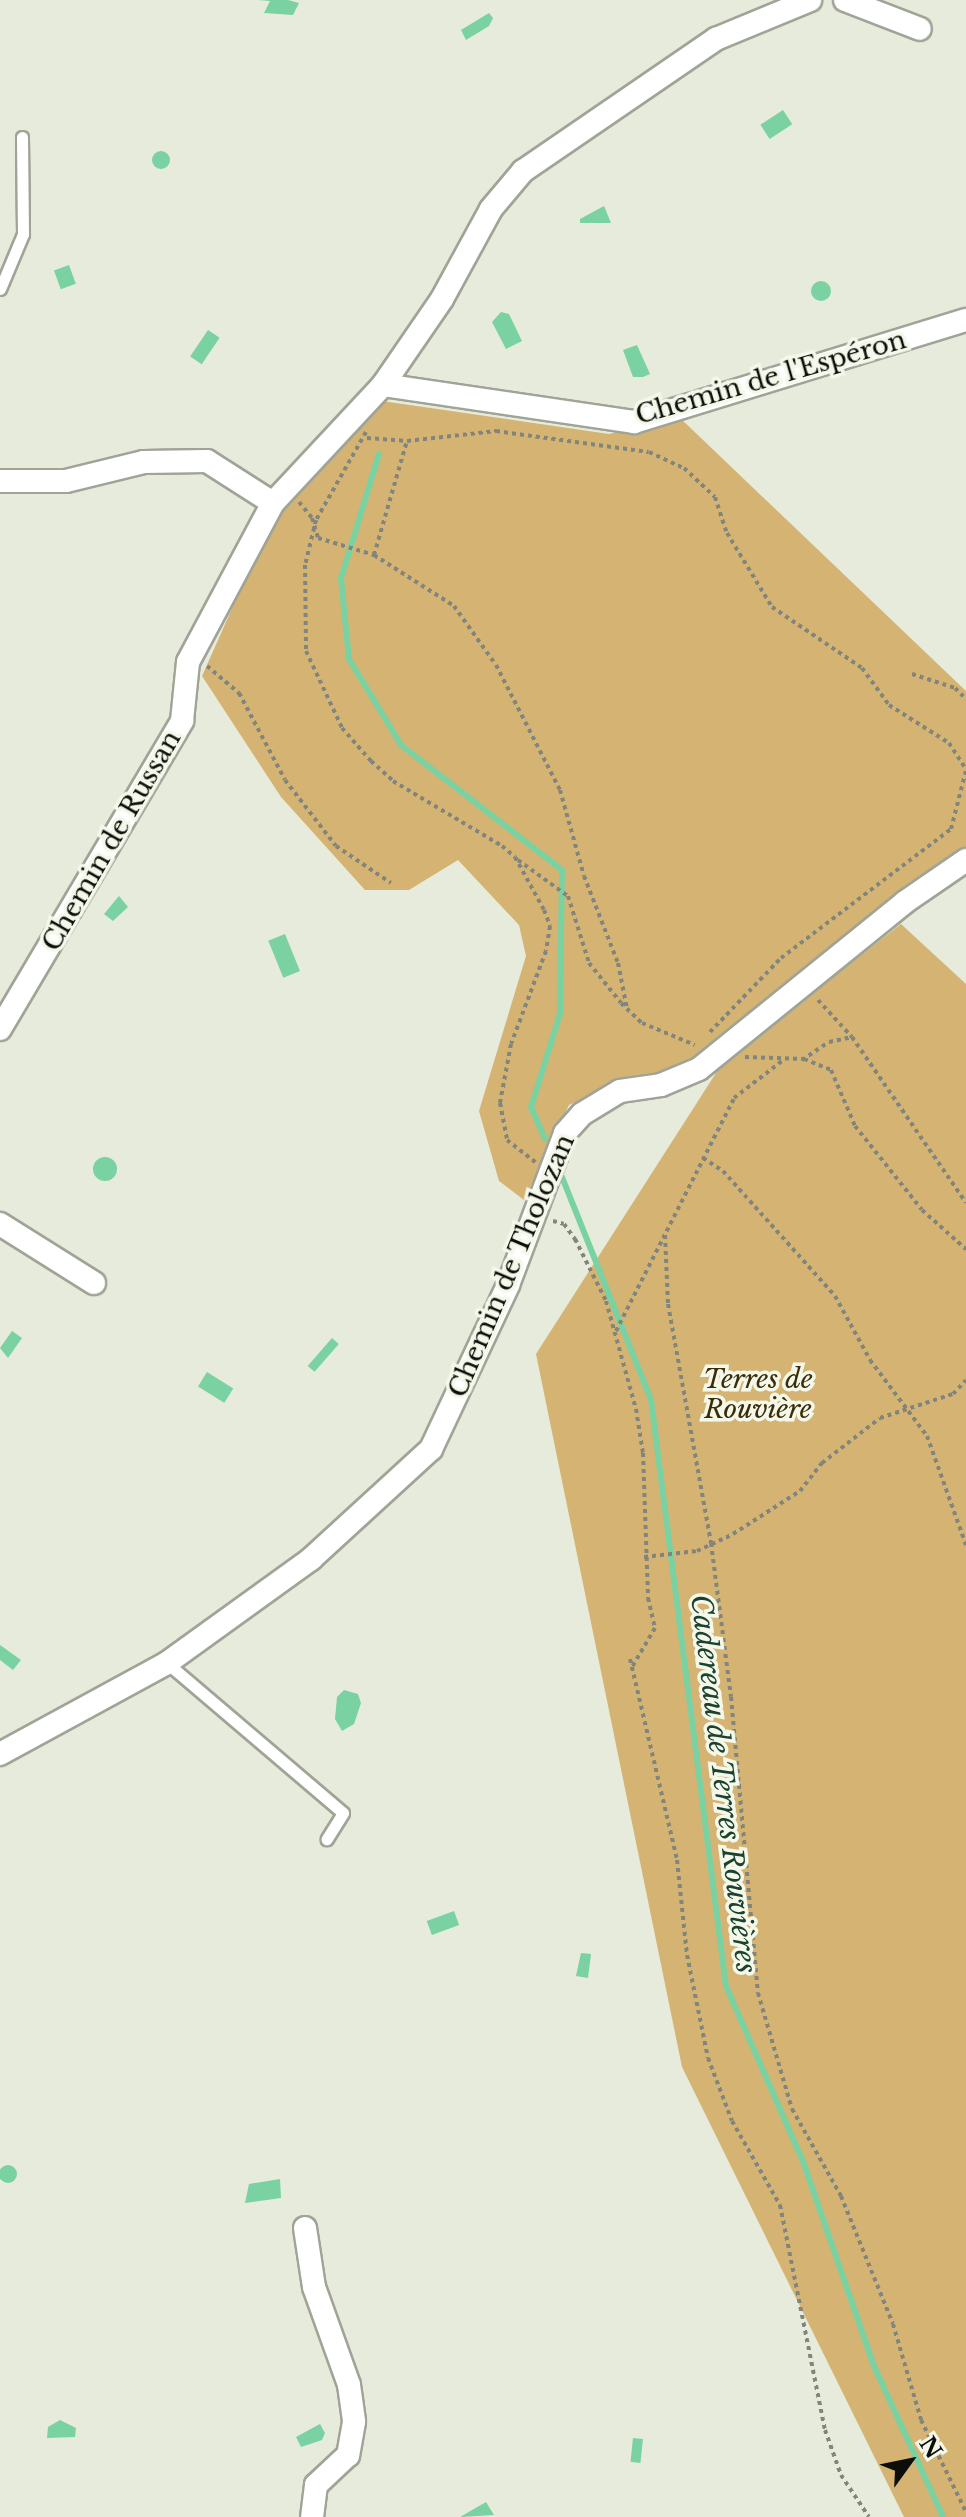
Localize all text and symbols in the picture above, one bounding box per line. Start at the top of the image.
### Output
street label: Chemin de l'Espéron [632,324,910,432]
street label: Chemin de Russan [36,725,188,957]
street label: Chemin de Tholozan [442,1129,582,1403]
park label: Terres de Rouvière [703,1364,813,1426]
water label: Cadereau de Terres Rouvières [683,1592,763,1976]
north arrow [870,2421,950,2501]
text: N [914,2432,948,2464]

